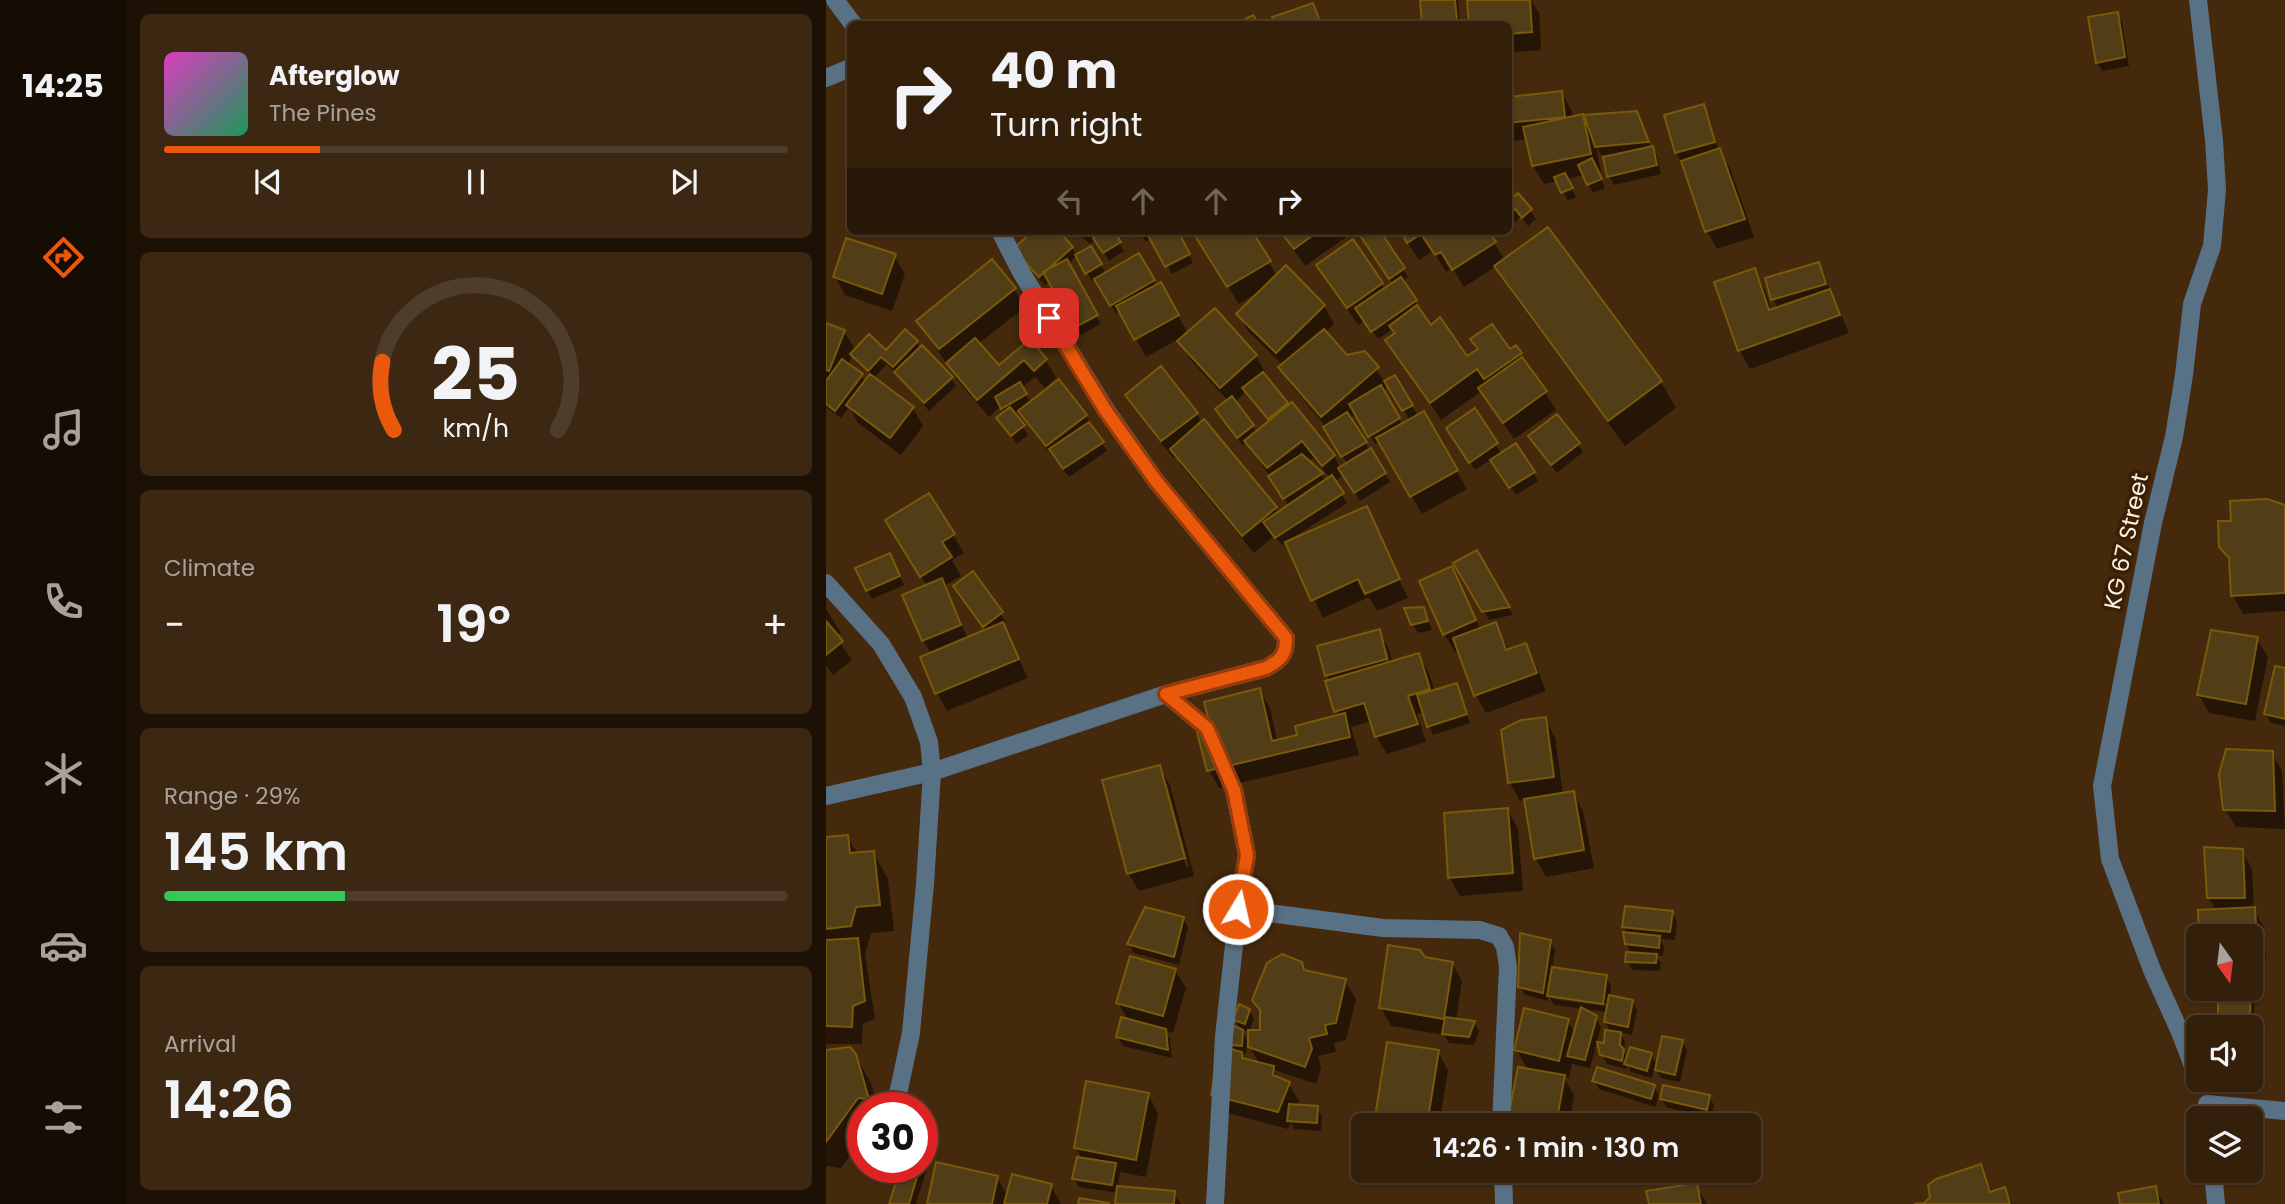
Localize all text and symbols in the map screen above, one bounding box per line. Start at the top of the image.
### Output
text: 40 m [990,37,1117,105]
icon: right [875,49,966,140]
text: Afterglow [269,58,400,94]
text: 14:25 [22,63,104,108]
text: The Pines [269,97,377,129]
text: Turn right [990,102,1142,147]
icon: previous [249,163,287,201]
icon: pause [457,163,495,201]
icon: next [665,163,703,201]
icon: left [1051,182,1089,220]
icon: ahead [1124,182,1162,220]
icon: ahead [1197,182,1235,220]
icon: right [1270,182,1308,220]
icon: directions [39,233,88,282]
pin [1019,288,1079,348]
icon: arrive [1030,299,1068,337]
text: 25 [432,324,520,425]
icon: music [39,405,88,454]
text: km/h [443,411,509,446]
street label: KG 67 Street [2096,470,2156,612]
text: Climate [164,552,255,584]
icon: phone [39,577,88,626]
text: 19° [436,587,511,660]
text: − [164,598,185,651]
text: + [762,598,788,651]
icon: climate [39,749,88,798]
text: Range · 29% [164,780,300,812]
text: 145 km [164,815,348,888]
position arrow [1201,872,1275,946]
icon: car [39,921,88,970]
north arrow [2186,924,2263,1001]
map controls [2186,924,2263,1183]
button: sound [2186,1015,2263,1092]
text: Arrival [164,1028,236,1060]
text: 14:26 [164,1063,294,1136]
speed limit sign: 30 [847,1092,938,1183]
icon: filters [39,1093,88,1142]
button: layers [2186,1106,2263,1183]
text: 14:26 · 1 min · 130 m [1433,1130,1679,1166]

